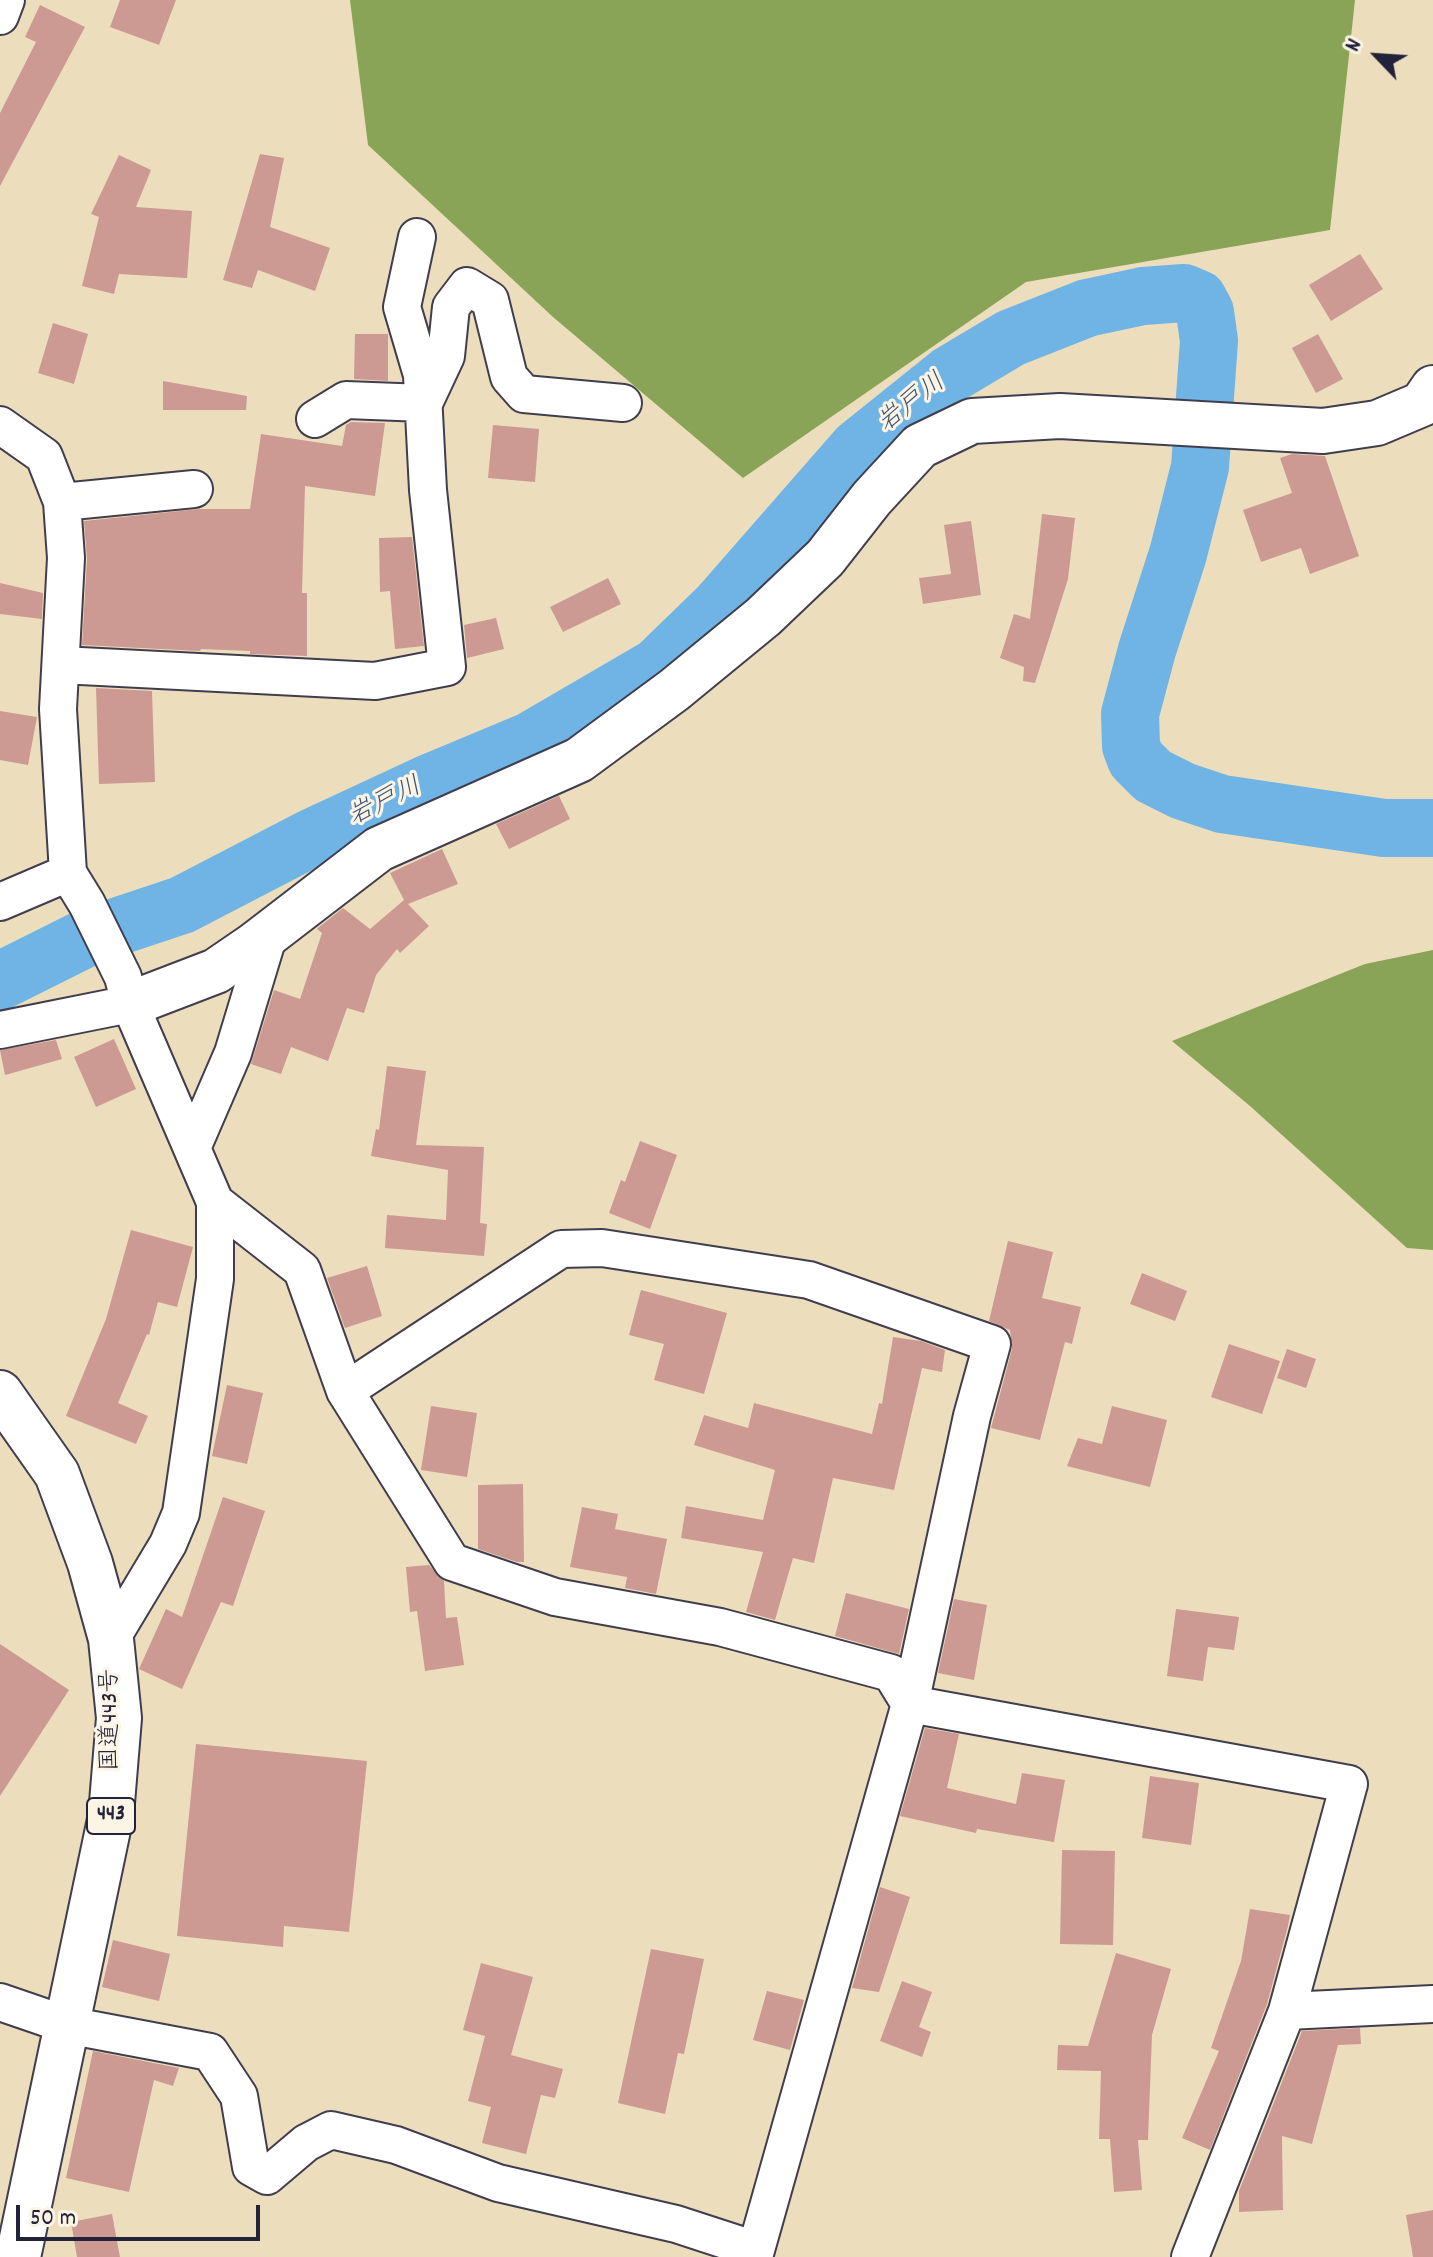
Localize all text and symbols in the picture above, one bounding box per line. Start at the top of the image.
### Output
north arrow [1337,16,1417,96]
text: N [1338,34,1371,57]
water label: 岩戸川 [873,369,953,441]
water label: 岩戸川 [344,773,428,835]
street label: 国道443号 [99,1669,127,1771]
road number: 443 [87,1798,135,1834]
scale bar [20,2189,264,2239]
text: 50 m [30,2202,76,2236]

